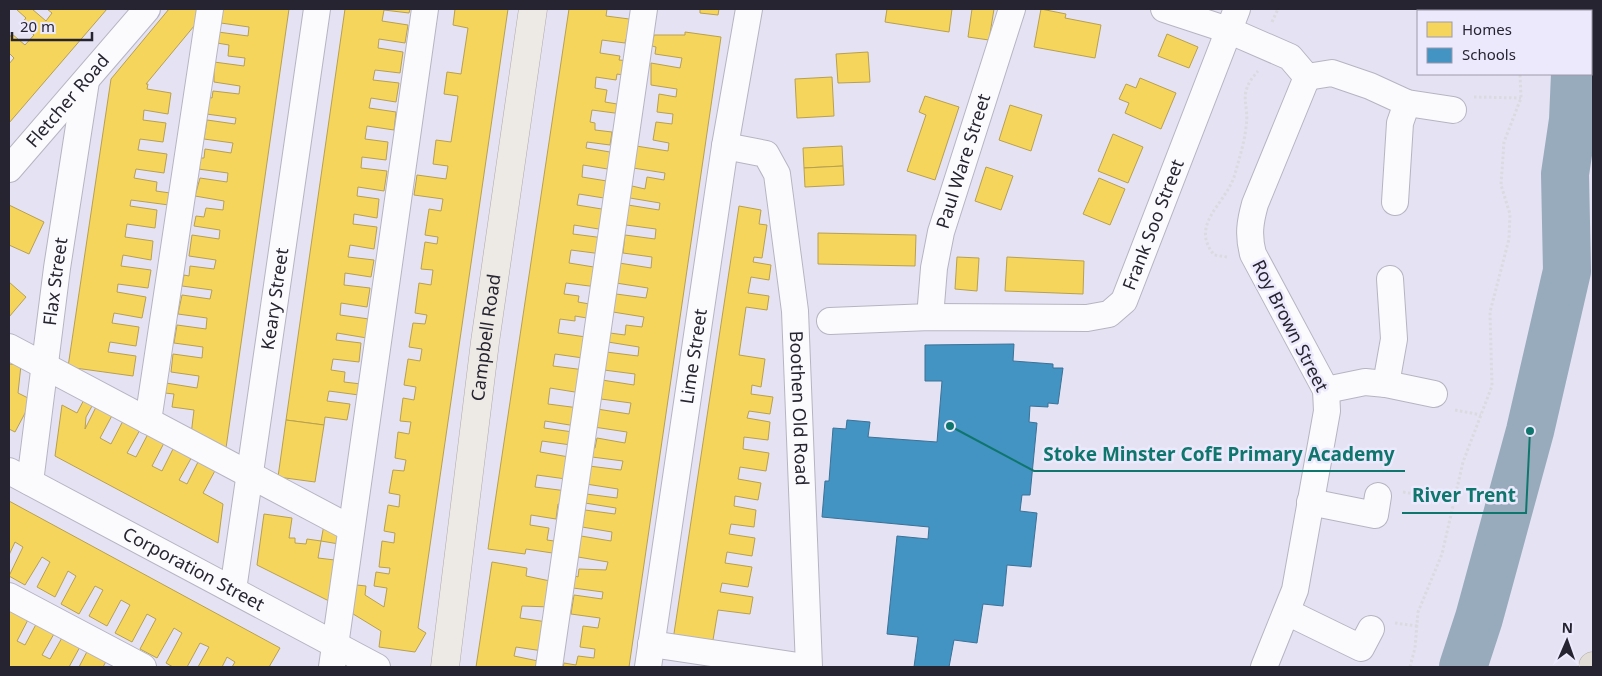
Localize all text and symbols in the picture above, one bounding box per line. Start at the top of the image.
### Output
scale bar [12,10,92,42]
legend [1417,10,1592,75]
text: 20 m [20,16,55,36]
text: Homes [1462,19,1512,39]
text: Schools [1462,44,1516,64]
street label: Fletcher Road [20,48,114,152]
street label: Paul Ware Street [930,90,995,231]
street label: Frank Soo Street [1116,155,1189,293]
street label: Flax Street [37,235,73,327]
street label: Keary Street [255,246,293,352]
street label: Roy Brown Street [1247,255,1335,396]
street label: Campbell Road [465,272,506,402]
street label: Lime Street [674,306,712,405]
street label: Boothen Old Road [785,330,815,486]
callout: Stoke Minster CofE Primary Academy [1034,437,1405,471]
text: Stoke Minster CofE Primary Academy [1043,441,1395,467]
callout: River Trent [1402,479,1526,513]
text: River Trent [1412,482,1516,508]
street label: Corporation Street [119,521,269,616]
north arrow [1542,616,1592,666]
text: N [1561,618,1573,637]

